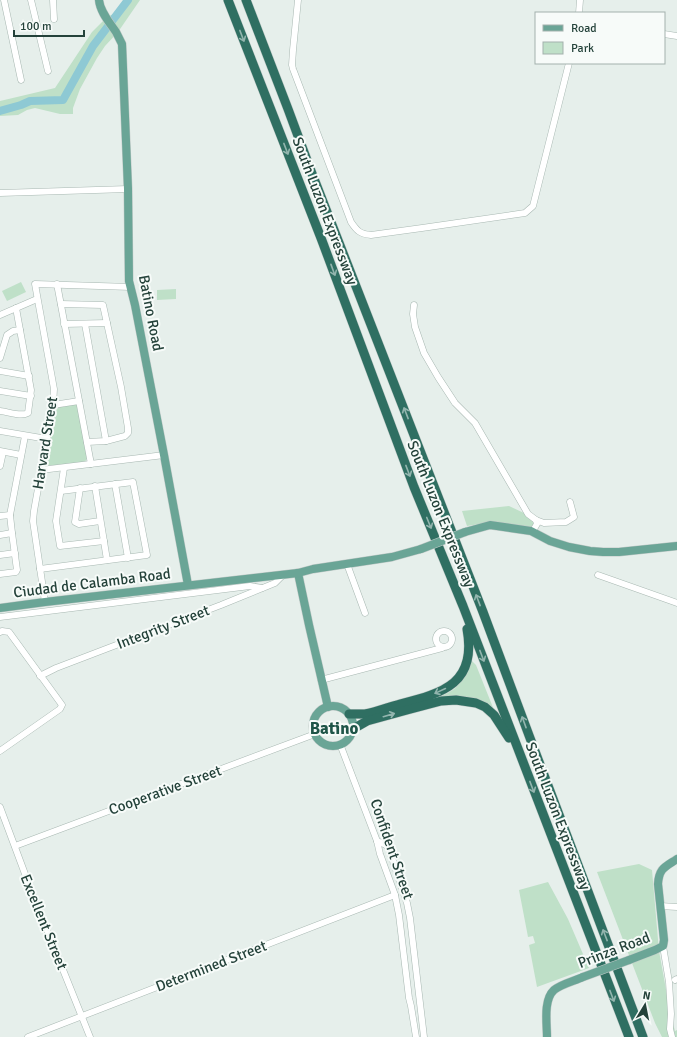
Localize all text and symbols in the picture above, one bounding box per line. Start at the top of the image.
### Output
scale bar [14,12,84,38]
legend [535,12,665,64]
text: 100 m [20,19,52,34]
text: Road [571,21,597,36]
one-way arrow [239,30,247,42]
text: Park [571,41,594,56]
street label: South Luzon Expressway [288,135,362,287]
one-way arrow [282,143,290,155]
one-way arrow [329,264,337,276]
street label: Batino Road [135,273,167,353]
street label: Harvard Street [29,395,61,491]
one-way arrow [402,408,410,420]
street label: South Luzon Expressway [403,438,479,590]
one-way arrow [404,464,412,476]
one-way arrow [425,517,433,529]
street label: Ciudad de Calamba Road [12,564,172,602]
one-way arrow [474,594,482,606]
street label: Integrity Street [114,601,212,653]
one-way arrow [478,649,486,661]
one-way arrow [434,688,446,695]
one-way arrow [382,711,395,718]
one-way arrow [519,716,527,728]
district label: Batino [310,718,358,739]
street label: South Luzon Expressway [521,740,595,892]
street label: Cooperative Street [106,761,224,819]
one-way arrow [529,780,537,792]
street label: Confident Street [366,796,418,902]
street label: Excellent Street [17,872,71,972]
street label: Prinza Road [575,928,653,972]
one-way arrow [600,929,608,941]
street label: Determined Street [153,937,269,995]
north arrow [625,985,665,1025]
one-way arrow [609,989,617,1001]
text: N [642,989,652,1003]

